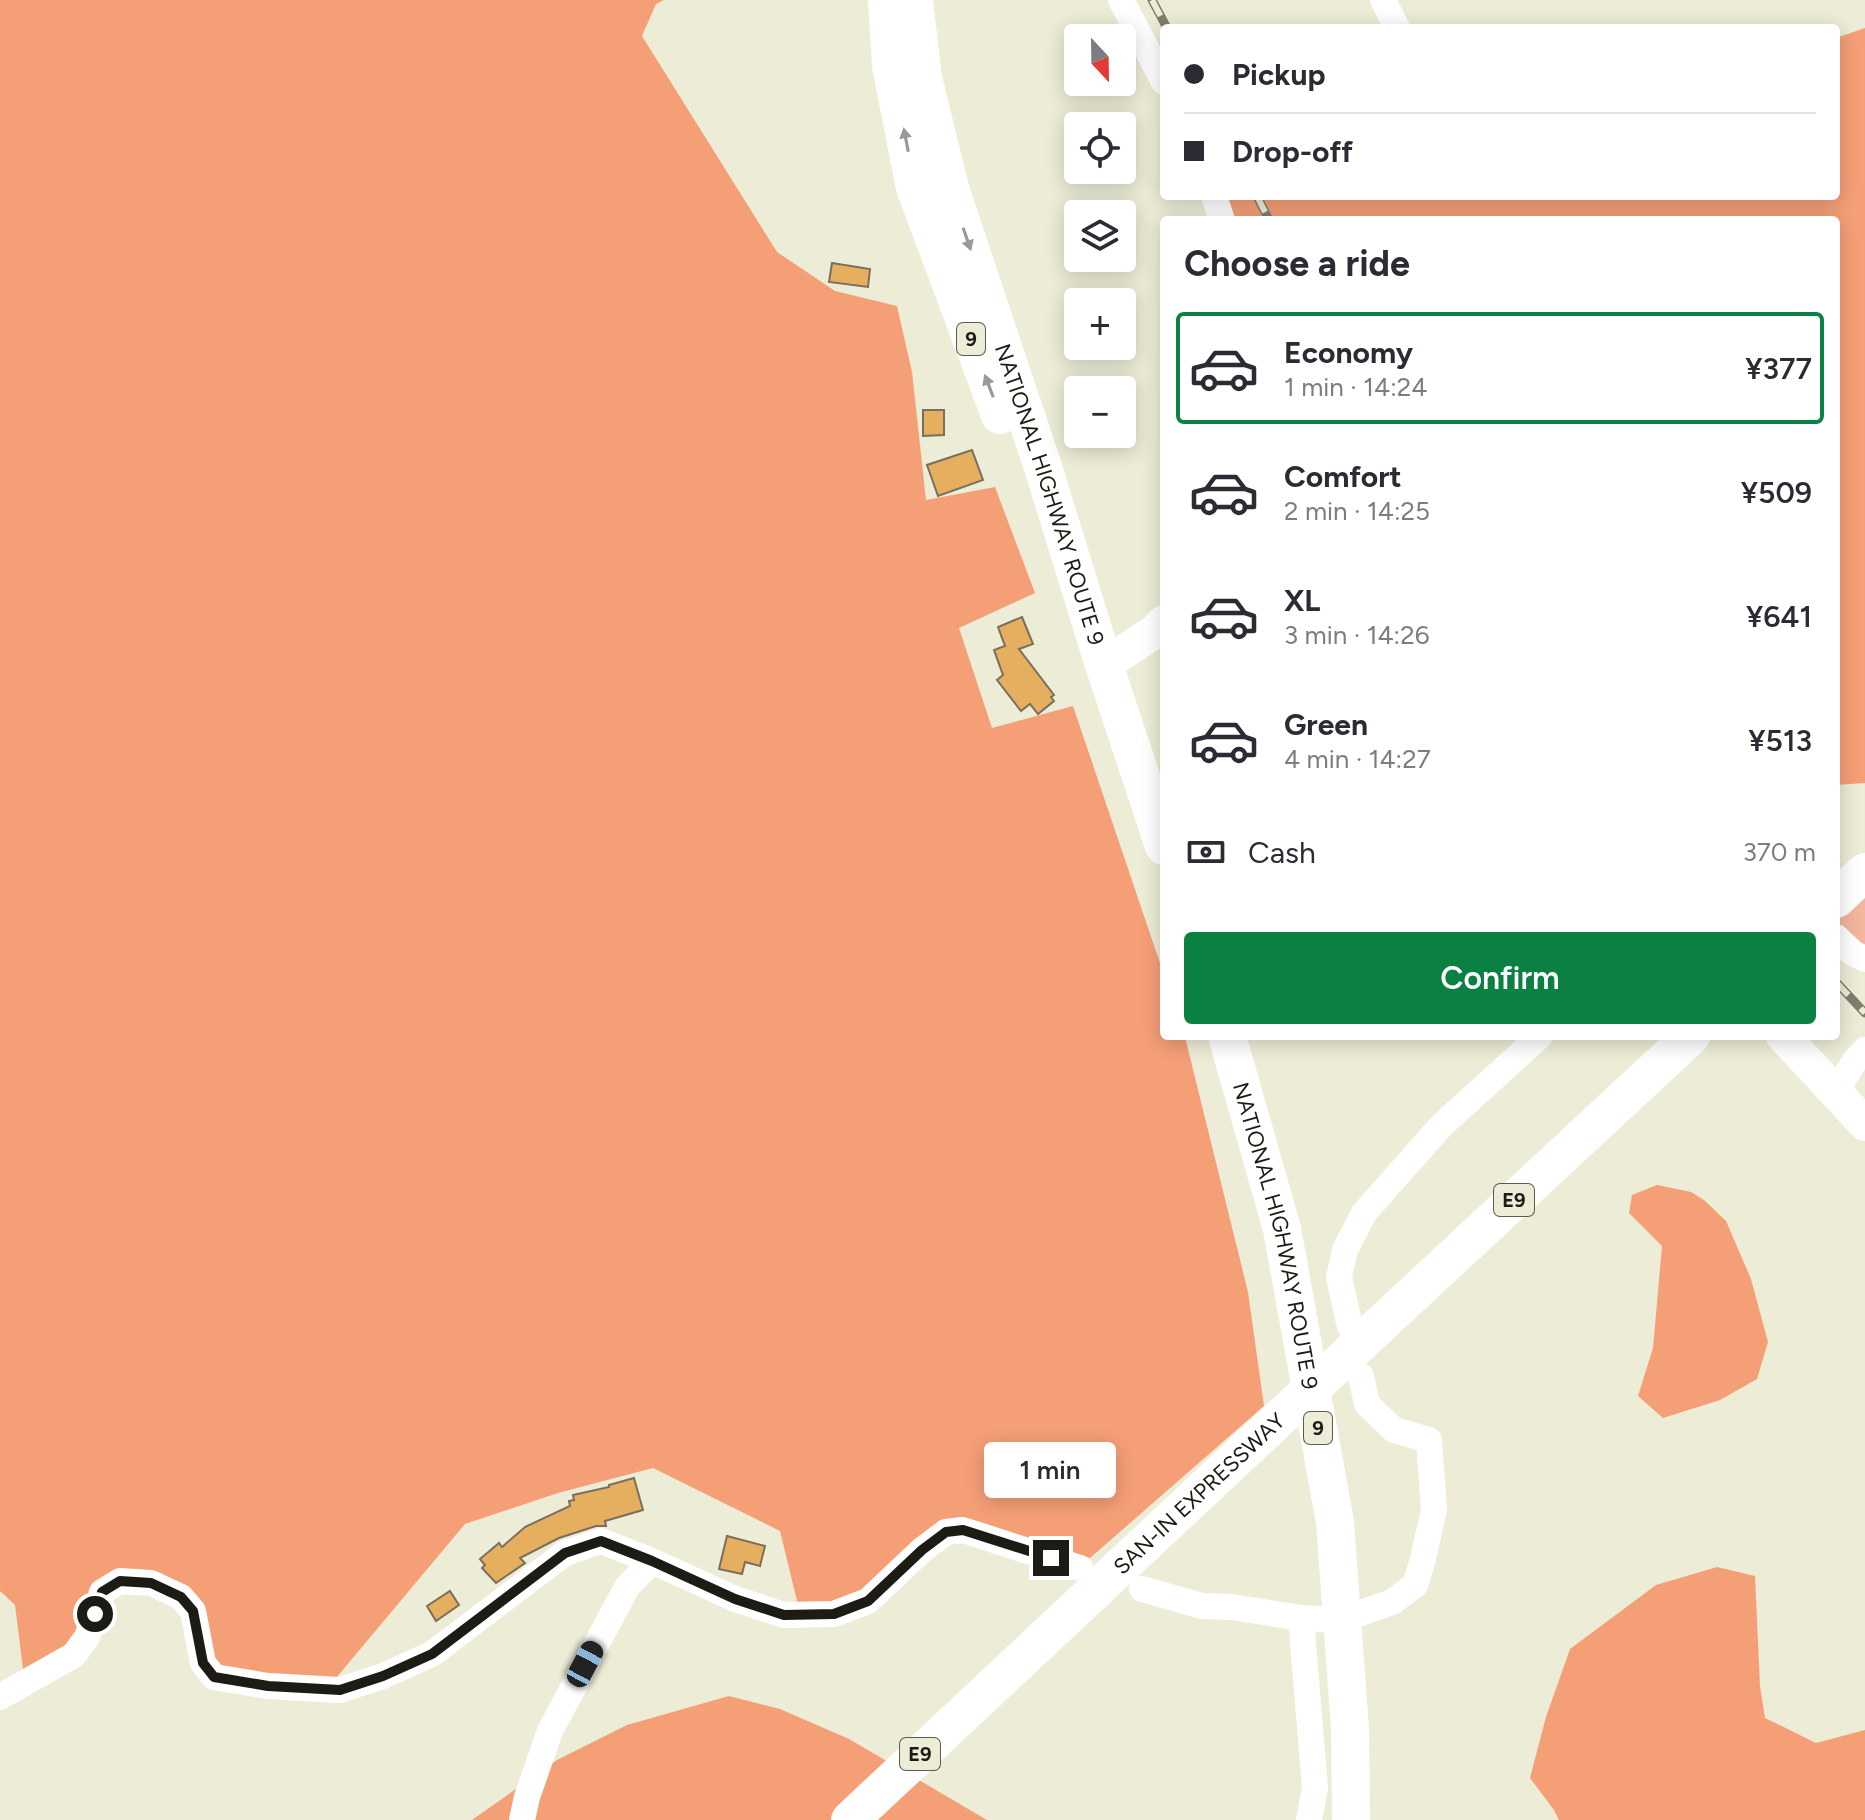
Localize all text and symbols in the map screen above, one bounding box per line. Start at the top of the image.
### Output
north arrow [1064,24,1136,96]
map controls [1064,24,1136,448]
text: Pickup [1232,56,1326,93]
button: locate [1064,112,1136,184]
one-way arrow [899,127,911,152]
text: Drop-off [1232,133,1353,170]
button: layers [1064,200,1136,272]
one-way arrow [962,228,974,252]
text: Choose a ride [1184,242,1410,285]
button: + [1064,288,1136,360]
road number: 9 [957,323,985,355]
icon: car [1188,332,1260,404]
text: Economy [1284,334,1413,371]
street label: NATIONAL HIGHWAY ROUTE 9 [989,340,1110,648]
text: ¥377 [1745,350,1812,387]
text: 1 min · 14:24 [1284,371,1427,403]
one-way arrow [982,373,995,397]
button: − [1064,376,1136,448]
icon: car [1188,456,1260,528]
text: Comfort [1284,458,1402,495]
text: ¥509 [1741,474,1812,511]
text: 2 min · 14:25 [1284,495,1430,527]
icon: car [1188,580,1260,652]
text: XL [1284,582,1320,619]
text: ¥641 [1746,598,1812,635]
text: 3 min · 14:26 [1284,619,1429,651]
icon: car [1188,704,1260,776]
text: Green [1284,706,1368,743]
text: ¥513 [1748,722,1812,759]
text: 4 min · 14:27 [1284,743,1431,775]
icon: cash [1184,830,1228,874]
text: Cash [1248,834,1316,871]
text: 370 m [1743,836,1816,868]
button: Confirm [1184,932,1816,1024]
street label: NATIONAL HIGHWAY ROUTE 9 [1227,1079,1324,1391]
road number: E9 [1494,1184,1534,1216]
street label: SAN-IN EXPRESSWAY [1108,1406,1291,1580]
road number: 9 [1304,1412,1332,1444]
callout: 1 min [985,1442,1117,1498]
text: 1 min [1020,1454,1080,1486]
route end [1033,1540,1069,1576]
route start [77,1596,113,1632]
car [563,1637,607,1691]
road number: E9 [900,1738,940,1770]

